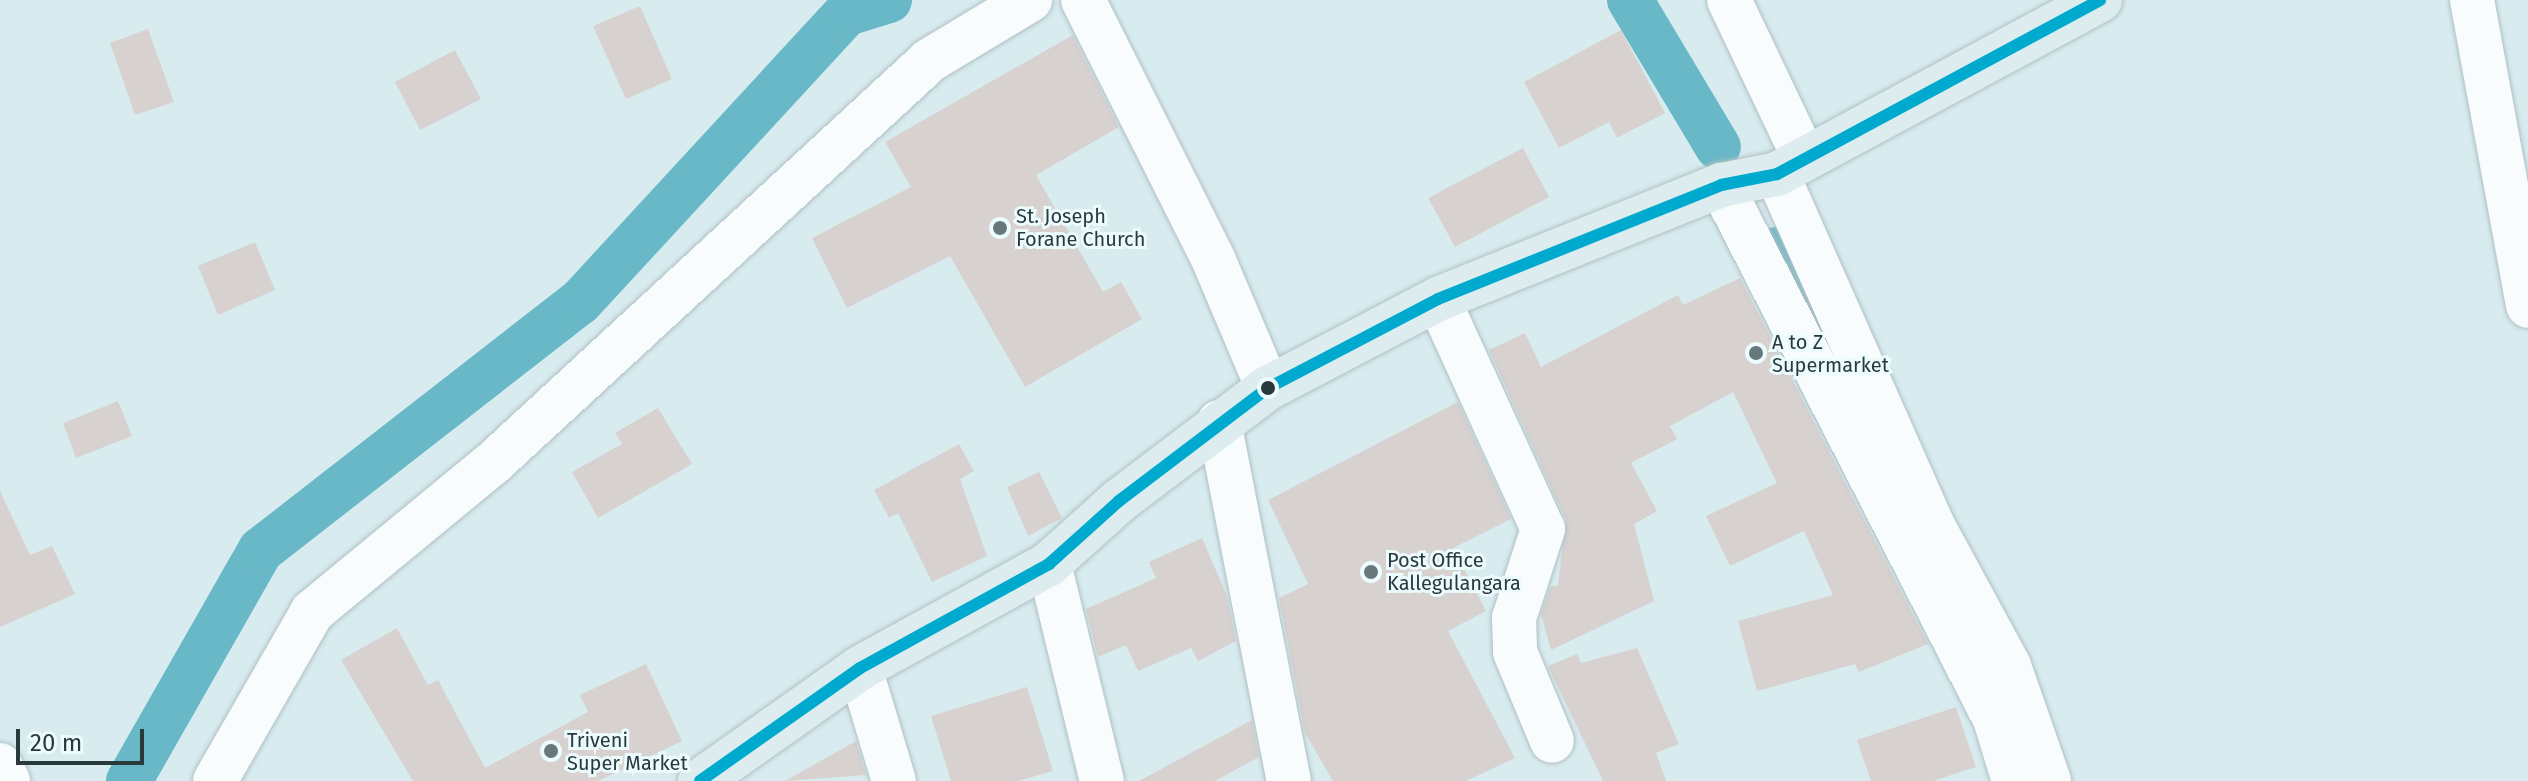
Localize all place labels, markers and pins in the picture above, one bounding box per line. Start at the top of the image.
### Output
place label: St. Joseph Forane Church [1016,204,1145,251]
marker: St. Joseph Forane Church [991,219,1009,237]
place label: A to Z Supermarket [1772,330,1889,377]
marker: A to Z Supermarket [1747,344,1765,362]
unlabelled marker [1260,380,1276,396]
place label: Post Office Kallegulangara [1387,548,1521,595]
marker: Post Office Kallegulangara [1362,563,1380,581]
place label: Triveni Super Market [567,728,688,775]
marker: Triveni Super Market [542,742,560,760]

